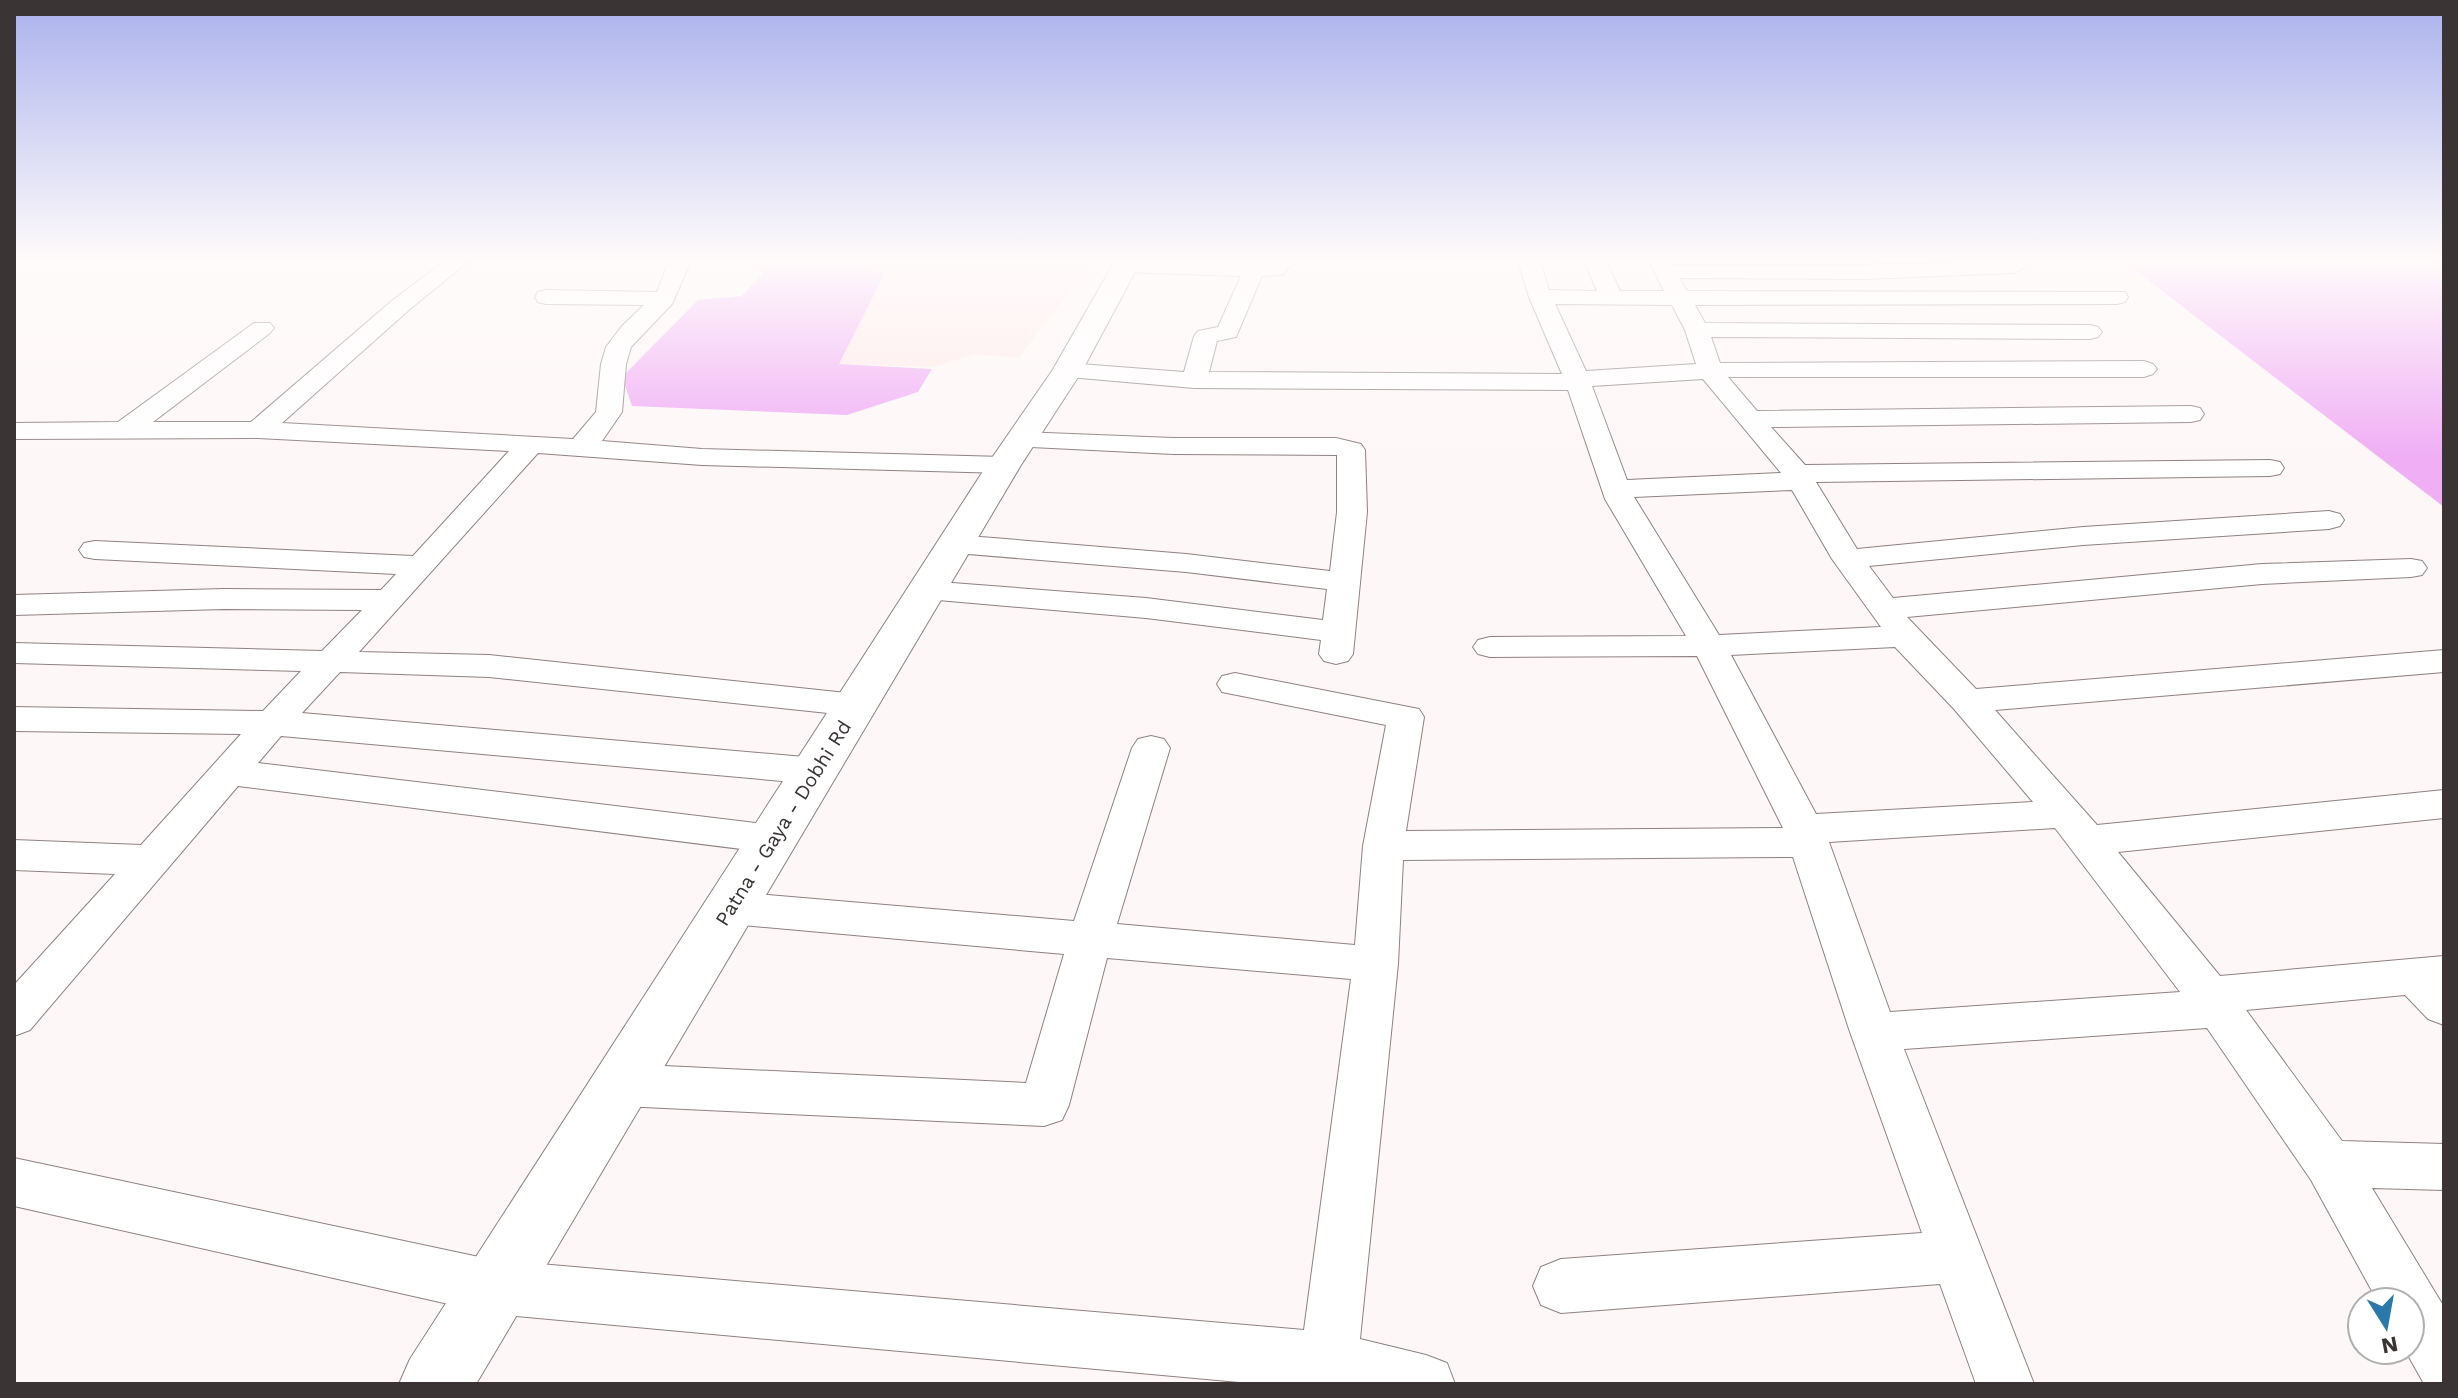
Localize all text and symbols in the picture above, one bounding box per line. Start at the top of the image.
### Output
street label: Patna - Gaya - Dobhi Rd [710,716,856,930]
north arrow [2346,1286,2426,1366]
text: N [2379,1331,2400,1359]

